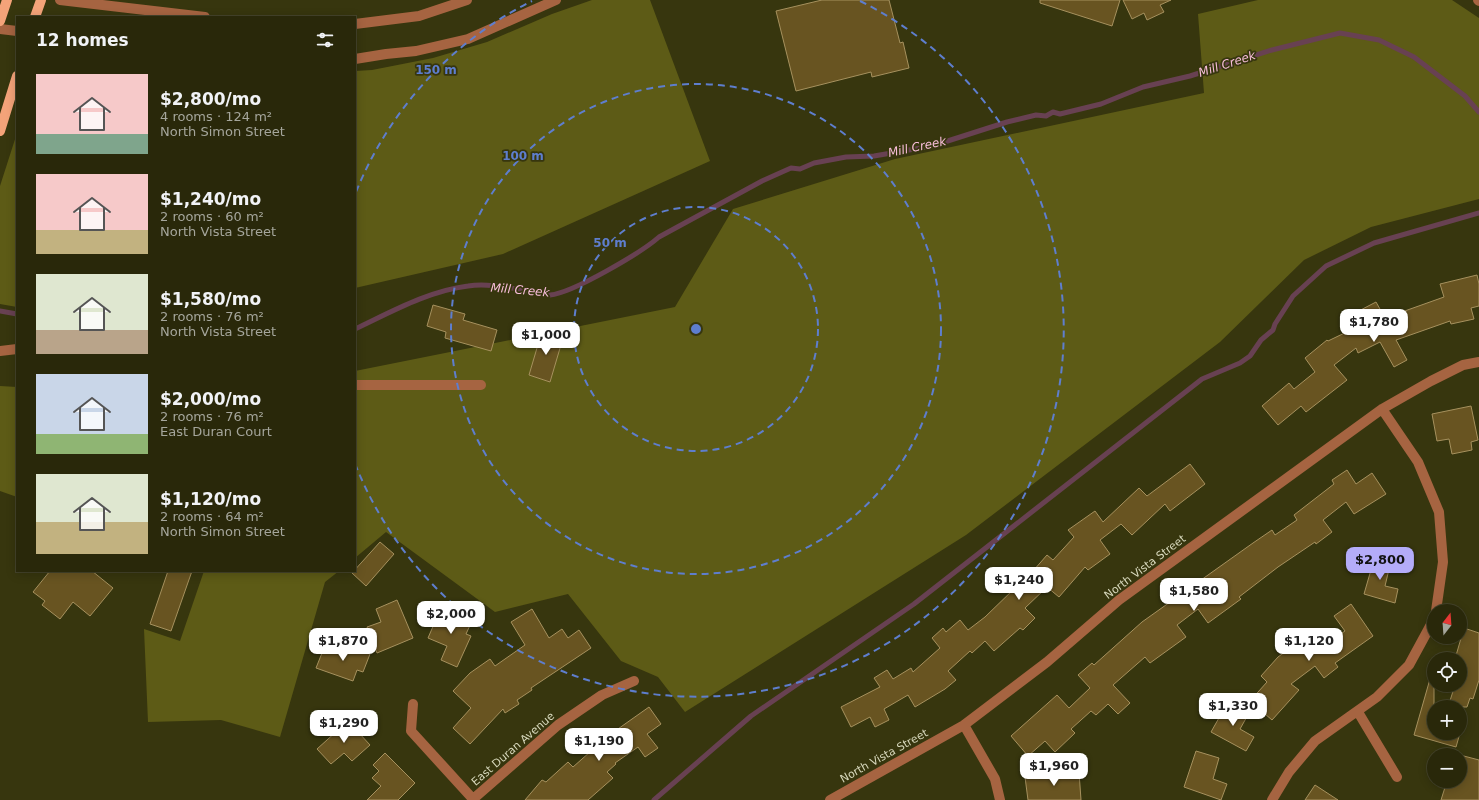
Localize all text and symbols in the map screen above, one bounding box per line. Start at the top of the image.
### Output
icon: filters [314,29,336,51]
text: 12 homes [36,30,129,50]
water label: Mill Creek [1197,48,1258,80]
text: 150 m [415,63,457,77]
text: $2,800/mo [160,89,261,109]
icon: home [68,90,116,138]
text: 4 rooms · 124 m² [160,109,272,124]
text: North Simon Street [160,124,285,139]
water label: Mill Creek [887,134,948,160]
text: 100 m [502,149,544,163]
text: $1,240/mo [160,189,261,209]
icon: home [68,190,116,238]
text: 2 rooms · 60 m² [160,209,264,224]
text: North Vista Street [160,224,276,239]
text: 50 m [593,236,627,250]
water label: Mill Creek [490,280,551,300]
text: $1,580/mo [160,289,261,309]
icon: home [68,290,116,338]
text: 2 rooms · 76 m² [160,309,264,324]
pin: $1,780 [1341,309,1407,343]
text: $1,780 [1349,314,1399,329]
pin: $1,000 [513,322,579,356]
centre of rings [689,322,703,336]
text: North Vista Street [160,324,276,339]
text: $1,000 [521,327,571,342]
text: $2,000/mo [160,389,261,409]
icon: home [68,390,116,438]
text: 2 rooms · 76 m² [160,409,264,424]
text: East Duran Court [160,424,272,439]
text: $1,120/mo [160,489,261,509]
icon: home [68,490,116,538]
text: 2 rooms · 64 m² [160,509,264,524]
text: North Simon Street [160,524,285,539]
street label: North Vista Street [1102,532,1189,602]
pin: $2,800 [1347,547,1413,581]
text: $2,800 [1355,552,1405,567]
pin: $1,240 [986,567,1052,601]
text: $1,240 [994,572,1044,587]
pin: $1,580 [1161,578,1227,612]
text: $1,580 [1169,583,1219,598]
pin: $2,000 [418,601,484,635]
north arrow [1427,604,1467,644]
map controls [1427,604,1467,788]
text: $2,000 [426,606,476,621]
pin: $1,870 [310,628,376,662]
pin: $1,120 [1276,628,1342,662]
text: $1,870 [318,633,368,648]
text: $1,120 [1284,633,1334,648]
button: locate [1427,652,1467,692]
pin: $1,330 [1200,693,1266,727]
text: $1,330 [1208,698,1258,713]
button: + [1427,700,1467,740]
street label: East Duran Avenue [469,709,557,788]
pin: $1,290 [311,710,377,744]
text: $1,290 [319,715,369,730]
street label: North Vista Street [838,726,931,786]
pin: $1,190 [566,728,632,762]
text: $1,190 [574,733,624,748]
button: − [1427,748,1467,788]
pin: $1,960 [1021,753,1087,787]
text: $1,960 [1029,758,1079,773]

